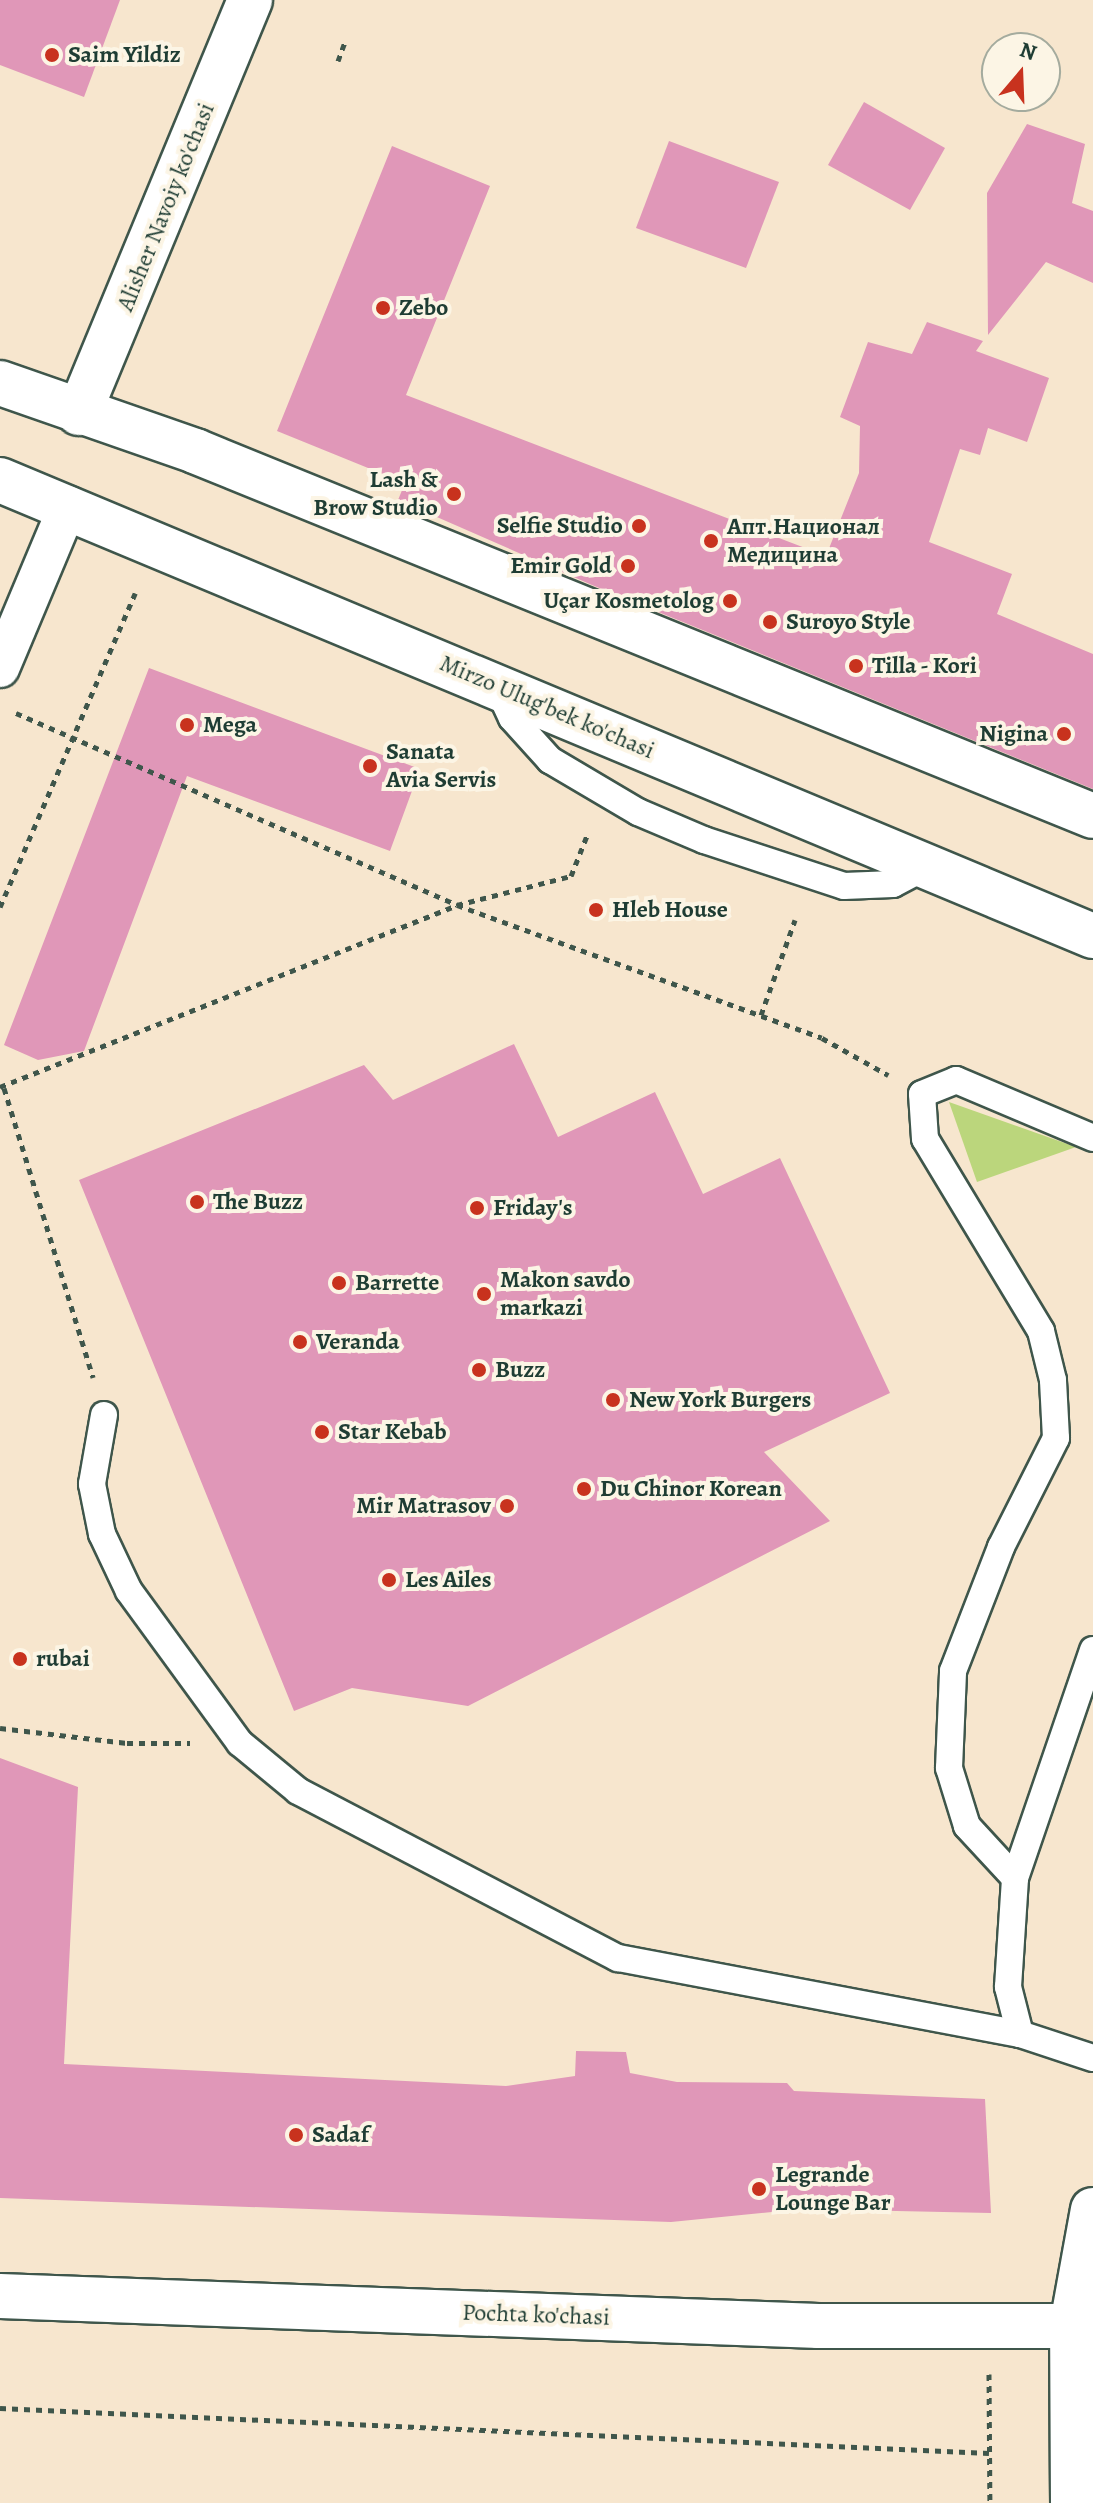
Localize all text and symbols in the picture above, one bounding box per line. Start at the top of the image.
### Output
north arrow [981,32,1061,112]
text: N [1016,34,1041,68]
place label: Saim Yildiz [68,41,181,69]
marker: Saim Yildiz [43,46,61,64]
street label: Alisher Navoiy ko'chasi [111,99,221,315]
place label: Zebo [399,294,448,322]
marker: Zebo [374,299,392,317]
place label: Lash & Brow Studio [313,466,438,522]
marker: Lash & Brow Studio [445,485,463,503]
place label: Selfie Studio [497,512,623,540]
place label: Апт.Национал Медицина [727,513,880,569]
marker: Selfie Studio [630,517,648,535]
marker: Апт.Национал Медицина [702,532,720,550]
place label: Emir Gold [510,552,612,580]
marker: Emir Gold [619,557,637,575]
place label: Uçar Kosmetolog [543,587,714,615]
marker: Uçar Kosmetolog [721,592,739,610]
place label: Suroyo Style [786,608,911,636]
marker: Suroyo Style [761,613,779,631]
street label: Mirzo Ulug'bek ko'chasi [435,649,659,765]
place label: Tilla - Kori [872,652,978,680]
marker: Tilla - Kori [847,657,865,675]
place label: Mega [203,711,257,739]
marker: Mega [178,716,196,734]
place label: Nigina [979,720,1048,748]
marker: Nigina [1055,725,1073,743]
place label: Sanata Avia Servis [386,738,496,794]
marker: Sanata Avia Servis [361,757,379,775]
place label: Hleb House [612,896,728,924]
marker: Hleb House [587,901,605,919]
place label: The Buzz [213,1188,303,1216]
marker: The Buzz [188,1193,206,1211]
place label: Friday's [493,1194,573,1222]
marker: Friday's [468,1199,486,1217]
place label: Makon savdo markazi [500,1266,631,1322]
place label: Barrette [355,1269,439,1297]
marker: Barrette [330,1274,348,1292]
marker: Makon savdo markazi [475,1285,493,1303]
place label: Veranda [316,1328,400,1356]
marker: Veranda [291,1333,309,1351]
place label: Buzz [495,1356,545,1384]
marker: Buzz [470,1361,488,1379]
place label: New York Burgers [629,1386,811,1414]
marker: New York Burgers [604,1391,622,1409]
place label: Star Kebab [338,1418,447,1446]
marker: Star Kebab [313,1423,331,1441]
place label: Du Chinor Korean [600,1475,782,1503]
marker: Du Chinor Korean [575,1480,593,1498]
place label: Mir Matrasov [356,1492,491,1520]
marker: Mir Matrasov [498,1497,516,1515]
place label: Les Ailes [405,1566,491,1594]
marker: Les Ailes [380,1571,398,1589]
place label: rubai [36,1645,90,1673]
marker: rubai [11,1650,29,1668]
place label: Sadaf [312,2121,369,2149]
marker: Sadaf [287,2126,305,2144]
place label: Legrande Lounge Bar [775,2161,891,2217]
marker: Legrande Lounge Bar [750,2180,768,2198]
street label: Pochta ko'chasi [462,2298,610,2332]

